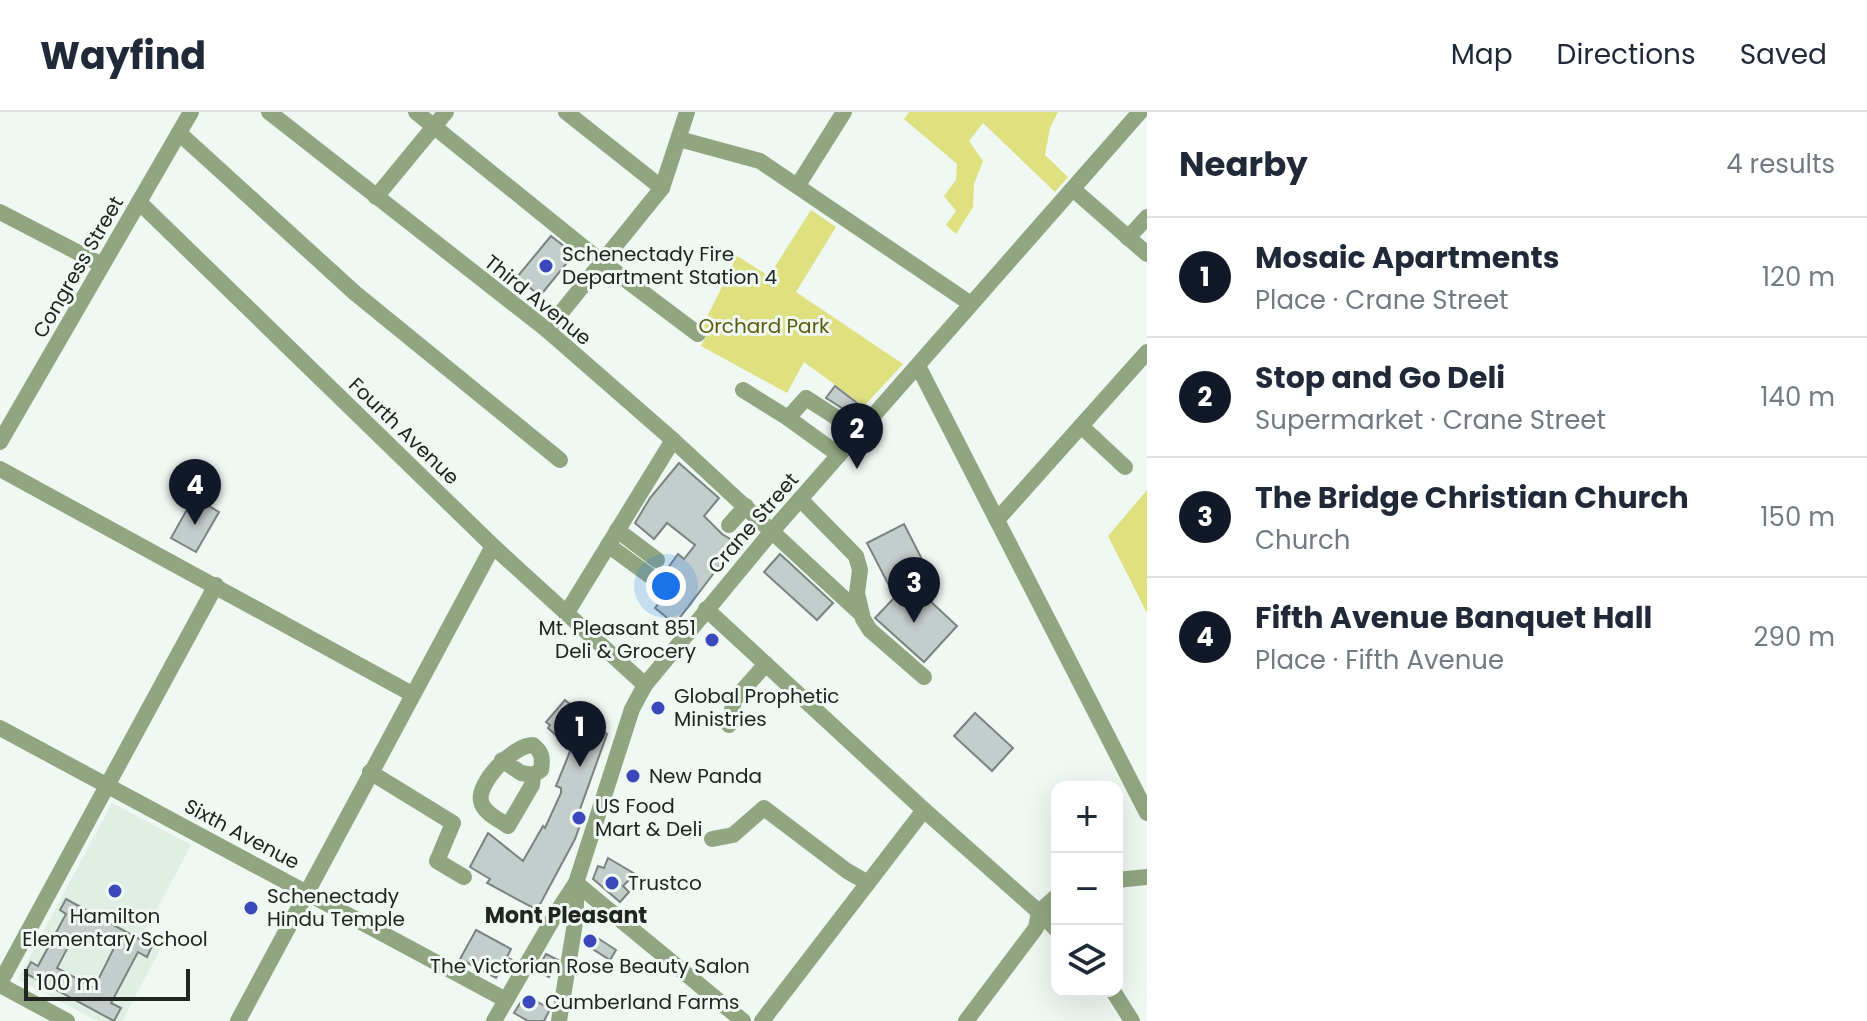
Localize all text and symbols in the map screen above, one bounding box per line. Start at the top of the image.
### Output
text: Wayfind [40,29,206,82]
text: Map [1451,35,1513,74]
text: Directions [1557,35,1696,74]
text: Saved [1740,35,1827,74]
text: Nearby [1179,140,1308,188]
text: 4 results [1726,146,1835,182]
street label: Congress Street [26,191,130,343]
text: Mosaic Apartments [1255,236,1559,279]
place label: Schenectady Fire Department Station 4 [562,240,777,291]
street label: Third Avenue [479,248,597,352]
marker: Schenectady Fire Department Station 4 [537,257,555,275]
text: 1 [1200,259,1210,295]
text: 120 m [1762,259,1835,295]
text: Place · Crane Street [1255,282,1509,318]
park label: Orchard Park [699,312,830,340]
text: Stop and Go Deli [1255,356,1505,399]
street label: Fourth Avenue [343,371,465,491]
text: 2 [1198,379,1212,415]
text: 140 m [1760,379,1835,415]
text: Supermarket · Crane Street [1255,402,1606,438]
pin: 2 [831,403,883,469]
pin: 4 [169,459,221,525]
street label: Crane Street [701,466,805,580]
text: The Bridge Christian Church [1255,476,1689,519]
text: 3 [1197,499,1213,535]
text: 150 m [1760,499,1835,535]
text: Church [1255,522,1350,558]
pin: 3 [888,557,940,623]
your location [646,566,686,606]
text: Fifth Avenue Banquet Hall [1255,596,1652,639]
place label: Mt. Pleasant 851 Deli & Grocery [539,614,696,665]
text: 4 [1196,619,1214,655]
text: 290 m [1754,619,1835,655]
marker: Mt. Pleasant 851 Deli & Grocery [703,631,721,649]
text: Place · Fifth Avenue [1255,642,1504,678]
place label: Global Prophetic Ministries [674,682,839,733]
marker: Global Prophetic Ministries [649,699,667,717]
pin: 1 [554,701,606,767]
place label: New Panda [649,762,762,790]
marker: New Panda [624,767,642,785]
map controls [1051,781,1123,997]
button: + [1051,781,1123,853]
street label: Sixth Avenue [179,792,305,876]
place label: US Food Mart & Deli [595,792,702,843]
marker: US Food Mart & Deli [570,809,588,827]
button: − [1051,853,1123,925]
place label: Trustco [628,869,702,897]
marker: Trustco [603,874,621,892]
marker: Hamilton Elementary School [106,882,124,900]
place label: Schenectady Hindu Temple [267,882,405,933]
marker: Schenectady Hindu Temple [242,899,260,917]
district label: Mont Pleasant [485,900,647,931]
place label: Hamilton Elementary School [22,902,208,953]
button: layers [1051,925,1123,997]
marker: The Victorian Rose Beauty Salon [581,932,599,950]
place label: The Victorian Rose Beauty Salon [430,952,750,980]
scale bar [24,965,190,1001]
text: 100 m [36,967,99,998]
place label: Cumberland Farms [545,988,739,1016]
marker: Cumberland Farms [520,993,538,1011]

